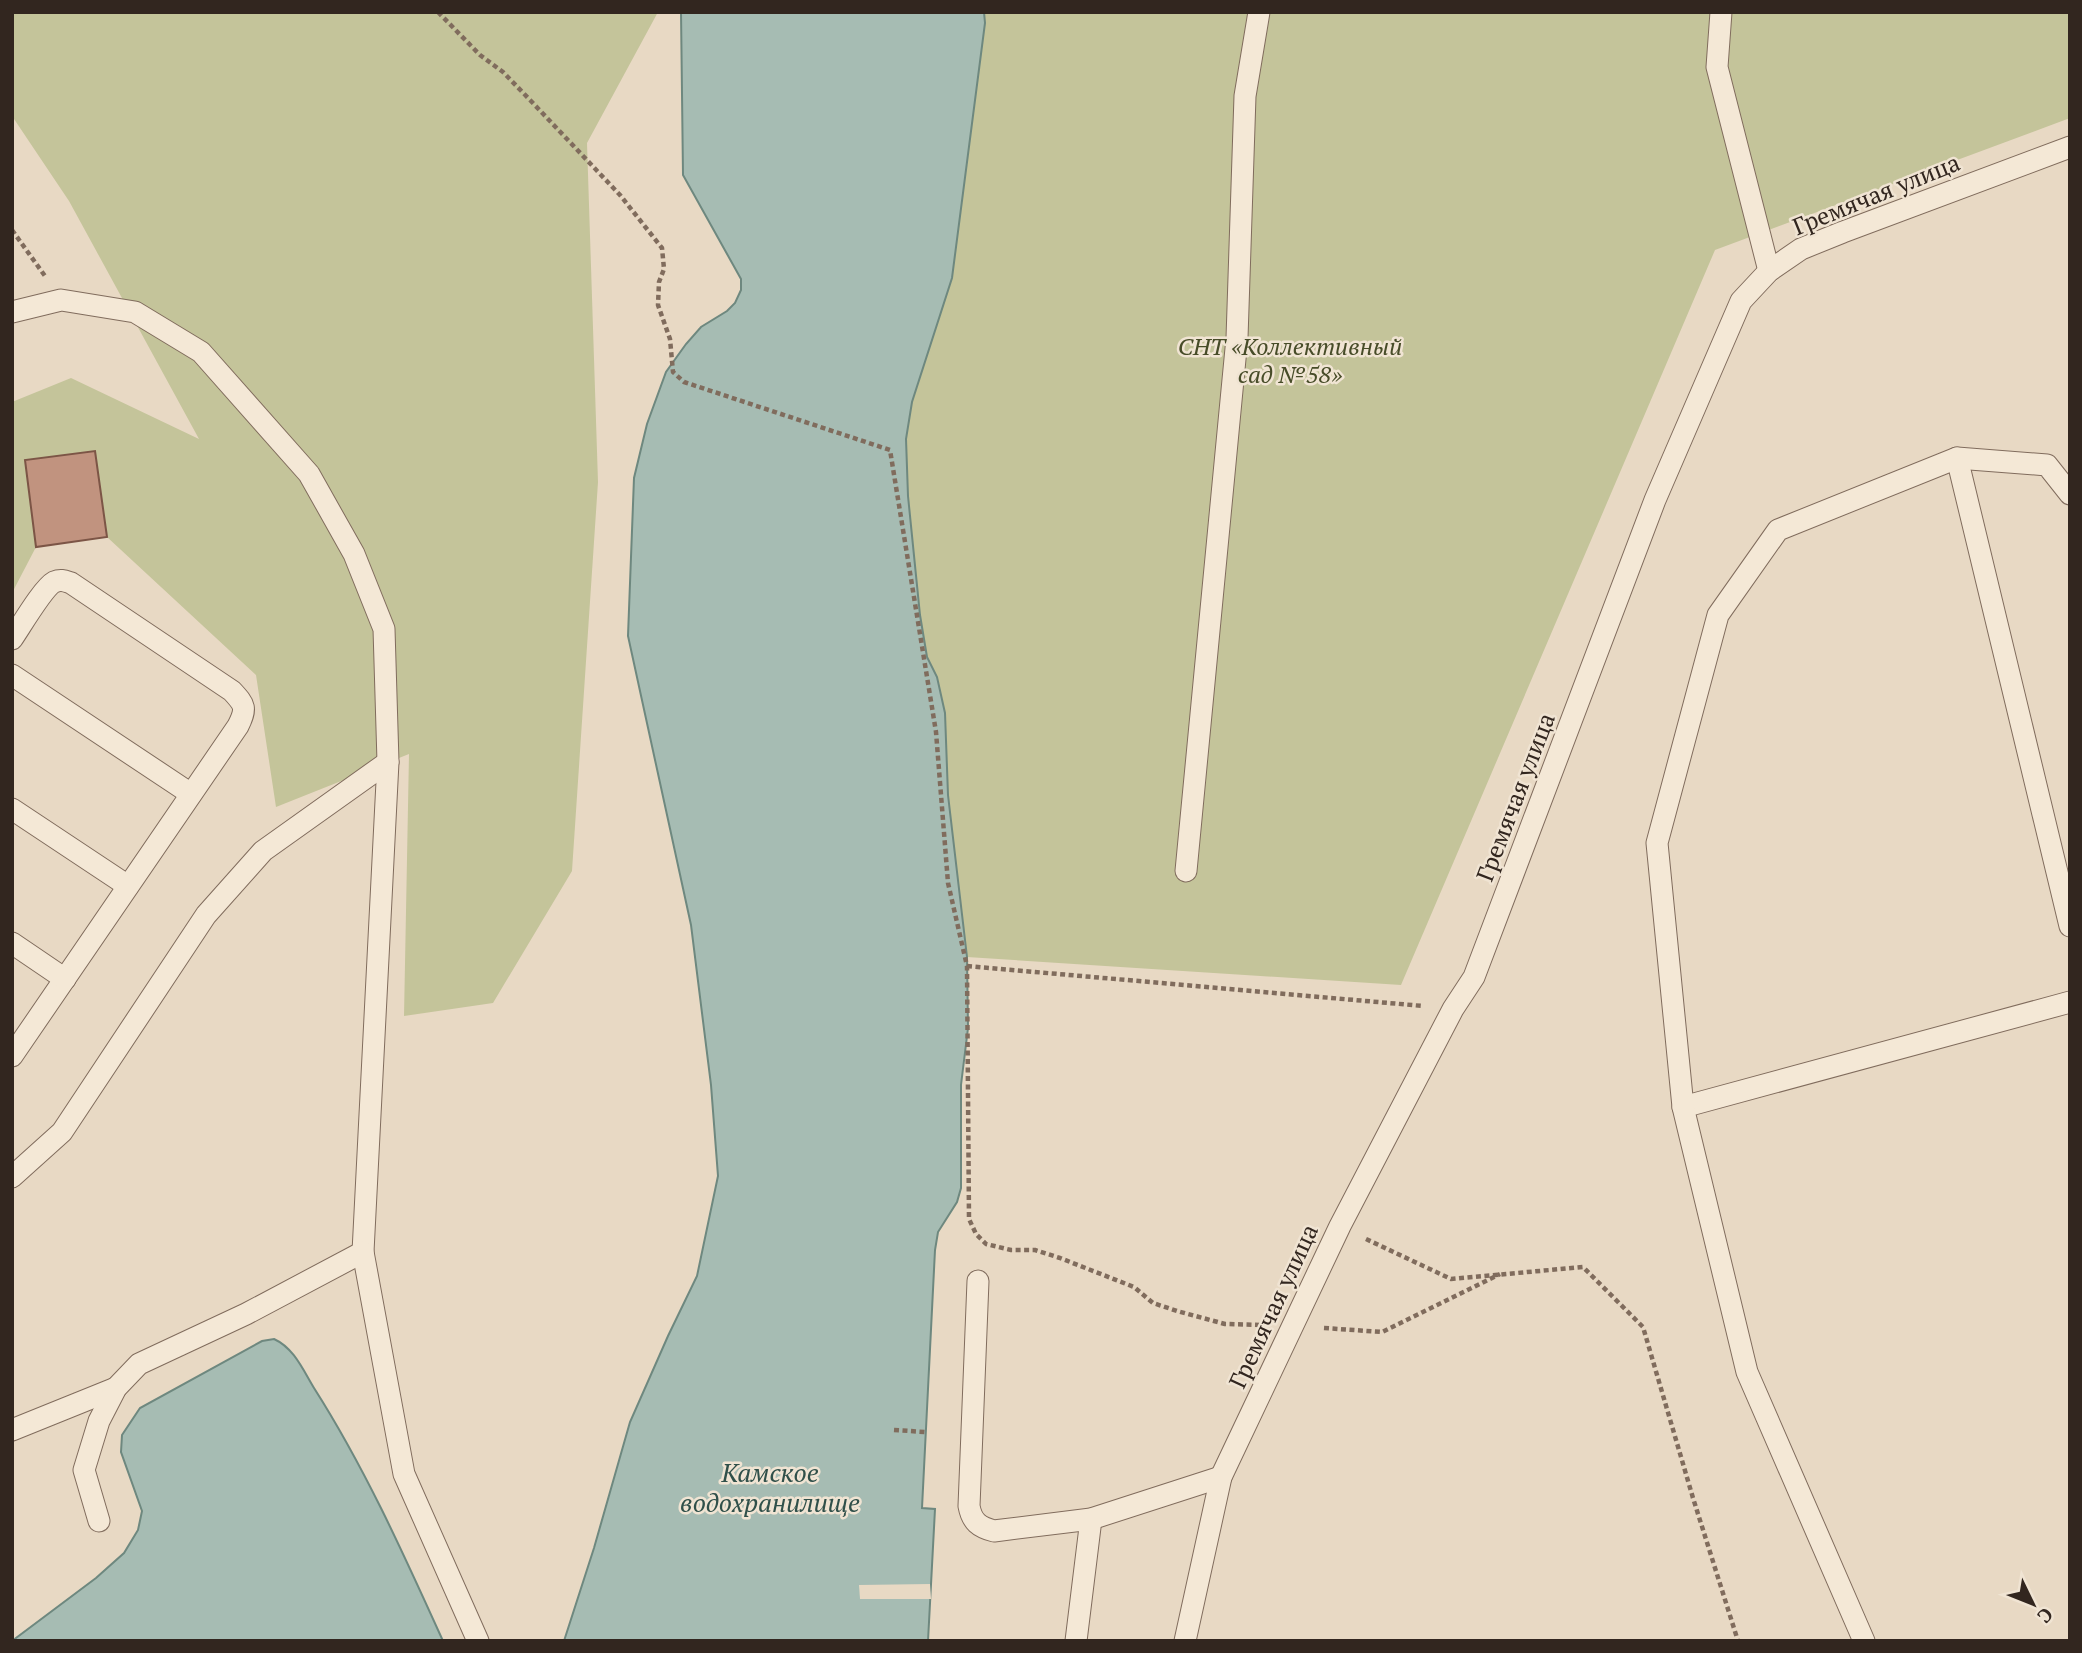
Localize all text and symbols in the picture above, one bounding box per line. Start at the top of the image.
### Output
street label: Гремячая улица [1788,146,1964,242]
park label: СНТ «Коллективный сад №58» [1178,330,1402,390]
street label: Гремячая улица [1468,708,1562,886]
street label: Гремячая улица [1221,1219,1325,1393]
water label: Камское водохранилище [680,1455,860,1519]
north arrow [1998,1569,2068,1639]
text: С [2032,1603,2059,1629]

